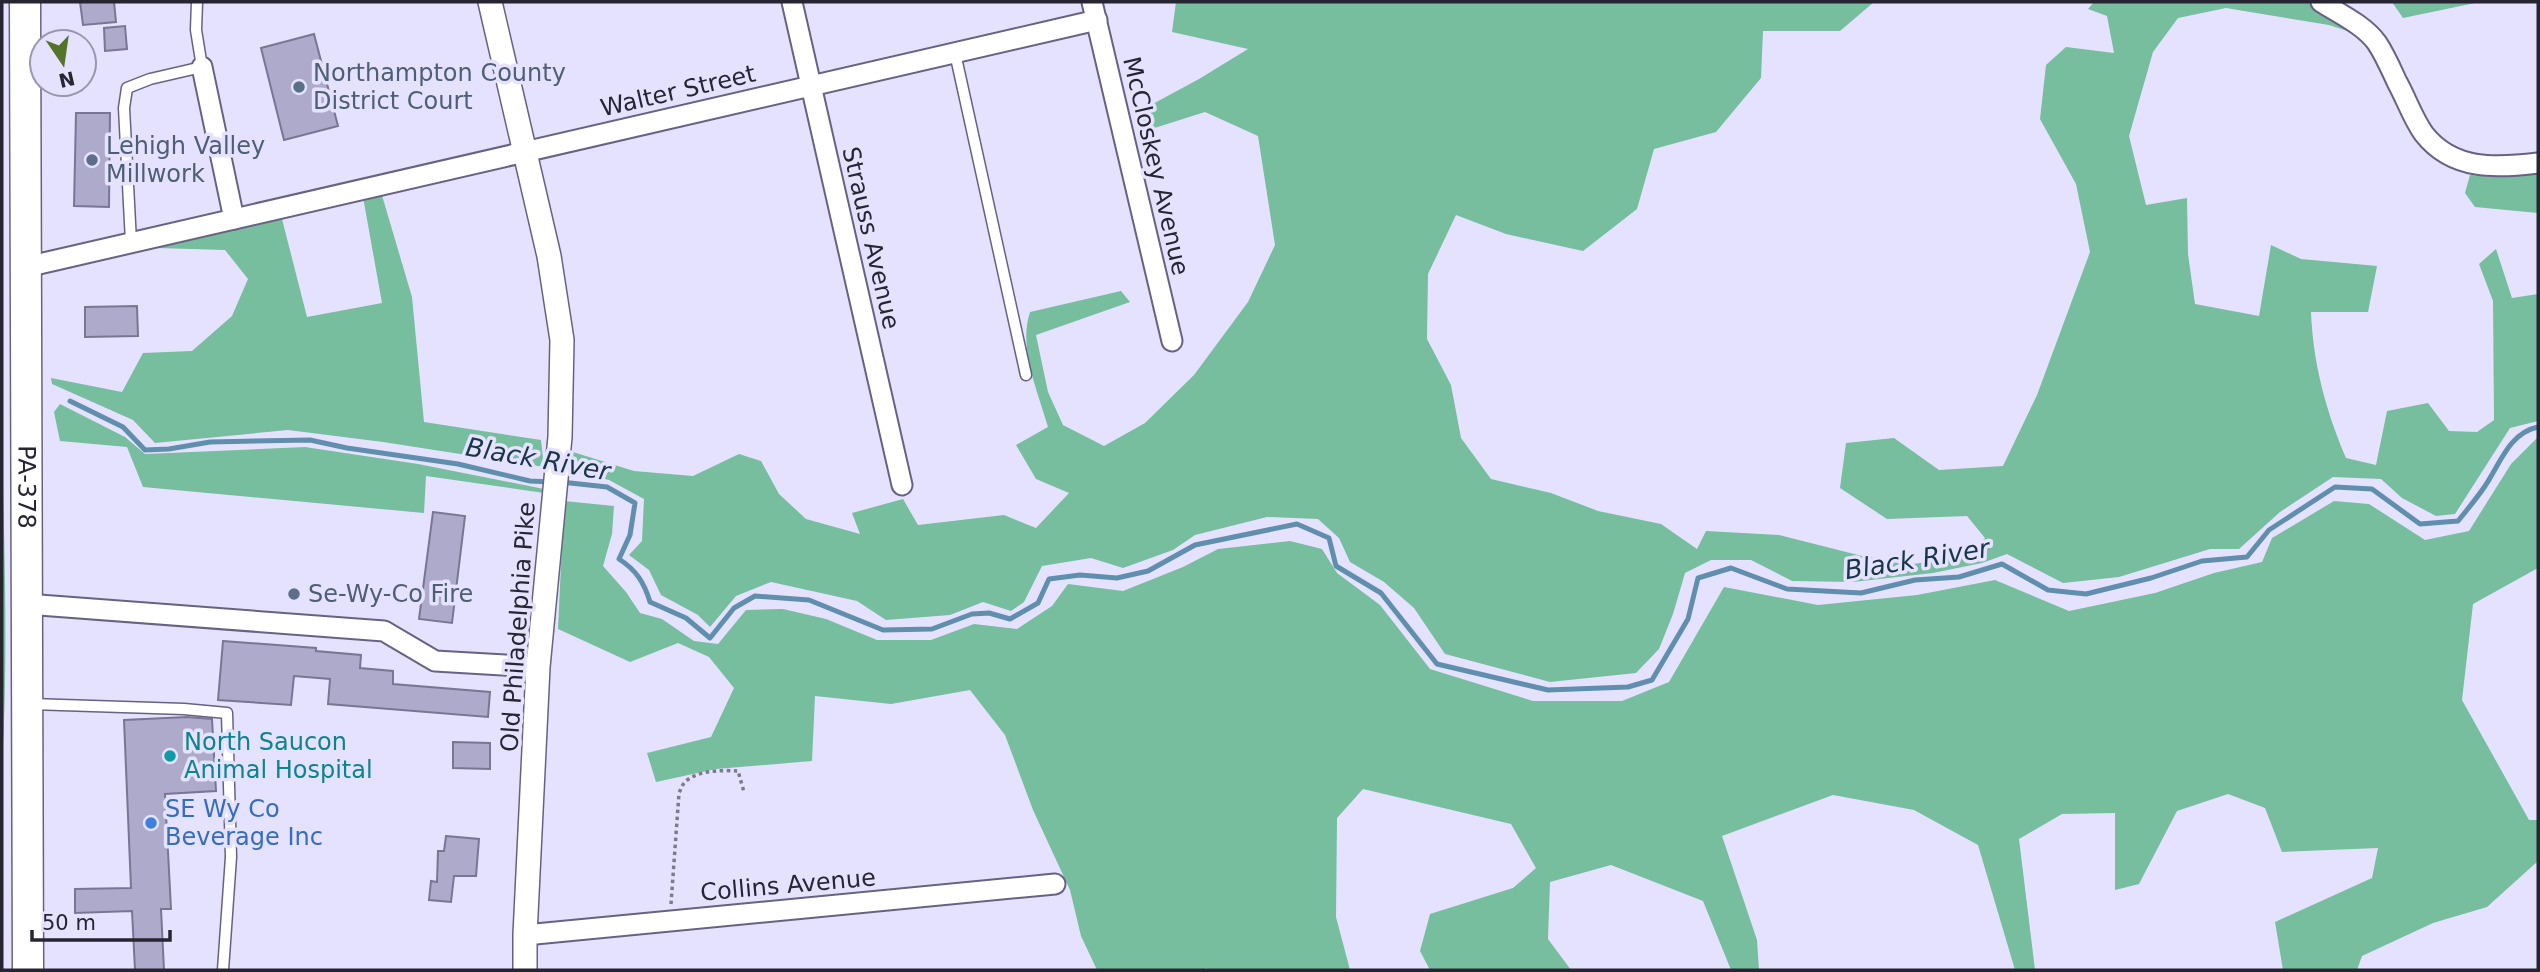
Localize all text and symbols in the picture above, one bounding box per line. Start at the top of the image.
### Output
north arrow [28,28,98,98]
street label: McCloskey Avenue [1117,54,1195,278]
place label: Northampton County District Court [313,59,566,115]
street label: Walter Street [598,60,758,122]
text: N [57,67,77,92]
marker: Northampton County District Court [291,79,307,95]
place label: Lehigh Valley Millwork [106,132,265,188]
street label: Strauss Avenue [836,144,906,332]
marker: Lehigh Valley Millwork [84,152,100,168]
water label: Black River [464,432,615,487]
street label: PA-378 [12,445,41,529]
street label: Old Philadelphia Pike [495,501,541,753]
water label: Black River [1843,532,1994,585]
place label: Se-Wy-Co Fire [308,580,473,608]
marker: Se-Wy-Co Fire [286,586,302,602]
place label: North Saucon Animal Hospital [184,728,373,784]
marker: North Saucon Animal Hospital [162,748,178,764]
place label: SE Wy Co Beverage Inc [165,795,323,851]
marker: SE Wy Co Beverage Inc [143,815,159,831]
street label: Collins Avenue [699,863,877,907]
scale bar [32,898,170,942]
text: 50 m [42,911,96,935]

